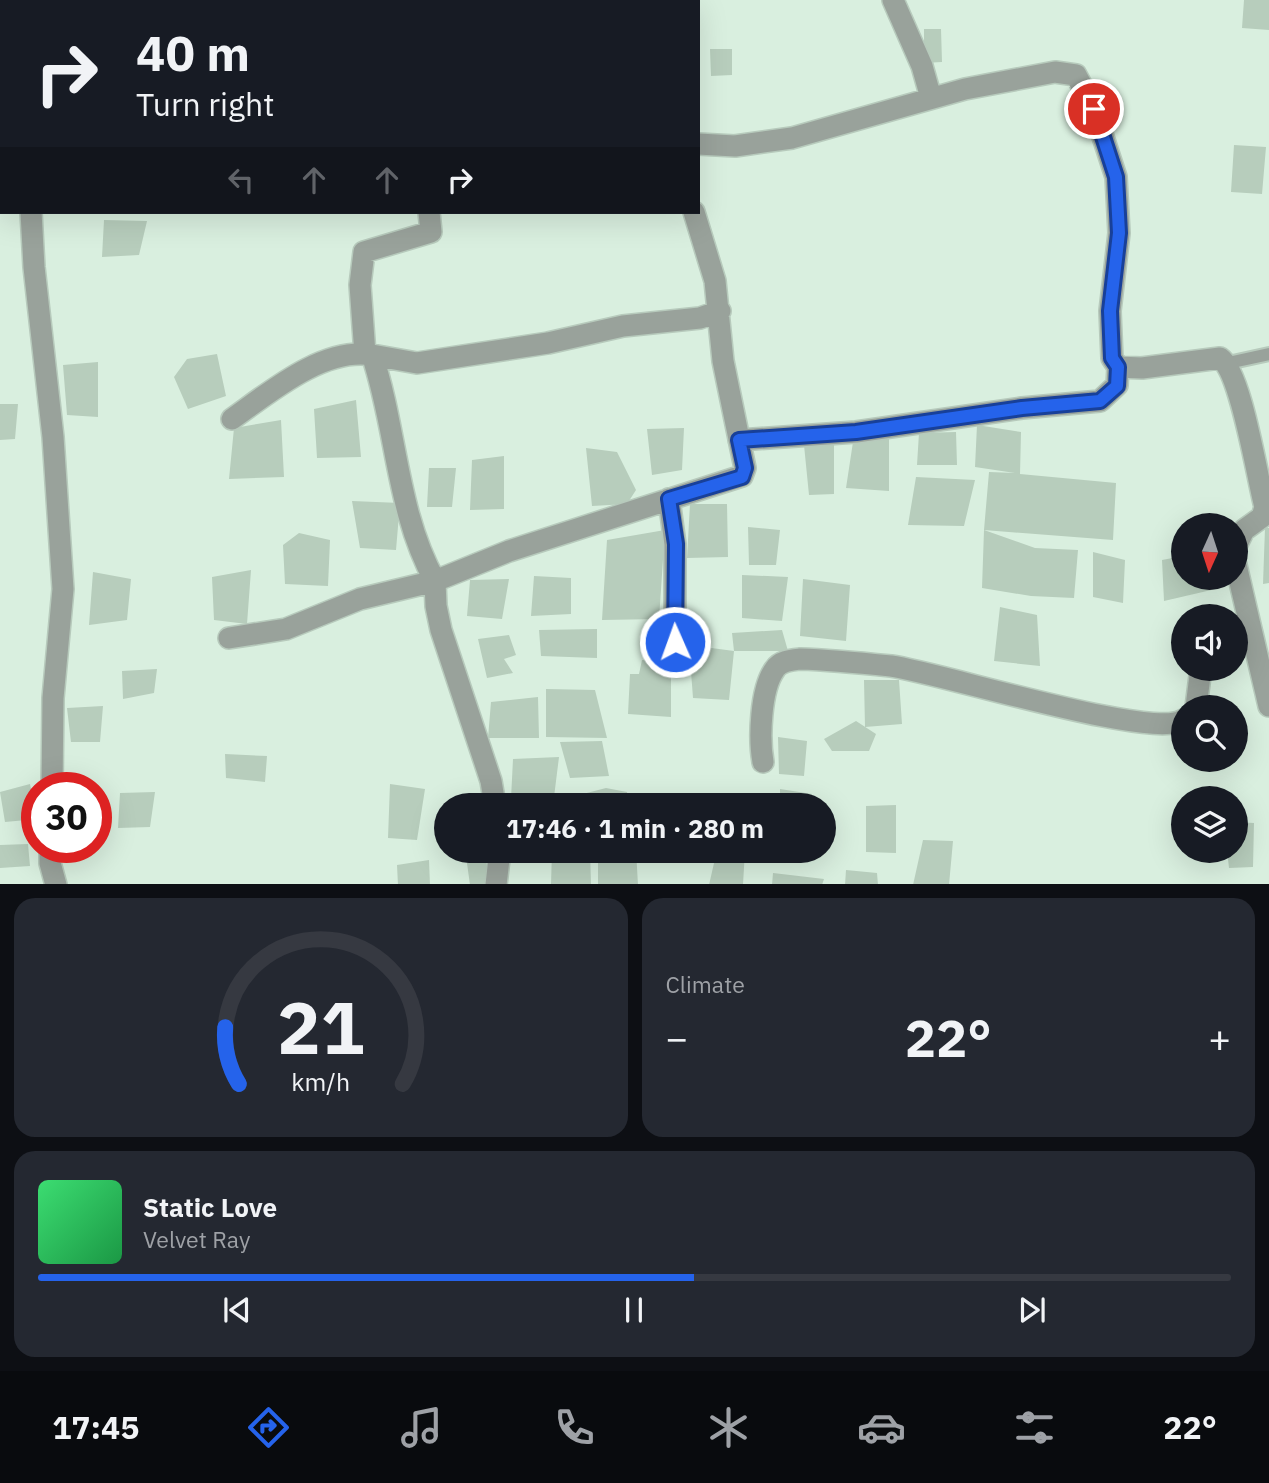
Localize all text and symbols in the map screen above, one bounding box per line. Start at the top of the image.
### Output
text: 40 m [136,21,250,84]
icon: right [21,28,112,119]
pin [1064,79,1124,139]
text: Turn right [136,83,274,125]
icon: arrive [1075,90,1113,128]
icon: left [222,161,260,199]
icon: ahead [295,161,333,199]
icon: ahead [368,161,406,199]
icon: right [441,161,479,199]
north arrow [1171,513,1248,590]
map controls [1171,513,1248,863]
button: sound [1171,604,1248,681]
position arrow [638,605,712,679]
button: search [1171,695,1248,772]
speed limit sign: 30 [21,772,112,863]
button: layers [1171,786,1248,863]
text: 17:46 · 1 min · 280 m [506,811,764,845]
text: Climate [666,969,745,999]
text: 21 [277,979,364,1074]
text: 22° [905,1004,992,1071]
text: − [666,1013,688,1062]
text: + [1208,1013,1231,1062]
text: km/h [291,1064,350,1097]
text: Static Love [143,1190,277,1224]
text: Velvet Ray [143,1224,250,1254]
icon: previous [218,1291,256,1329]
icon: pause [615,1291,653,1329]
icon: next [1013,1291,1051,1329]
icon: directions [244,1403,293,1452]
icon: music [397,1403,446,1452]
icon: phone [550,1403,599,1452]
icon: climate [704,1403,753,1452]
icon: car [857,1403,906,1452]
icon: filters [1010,1403,1059,1452]
text: 17:45 [52,1406,140,1448]
text: 22° [1163,1406,1217,1448]

